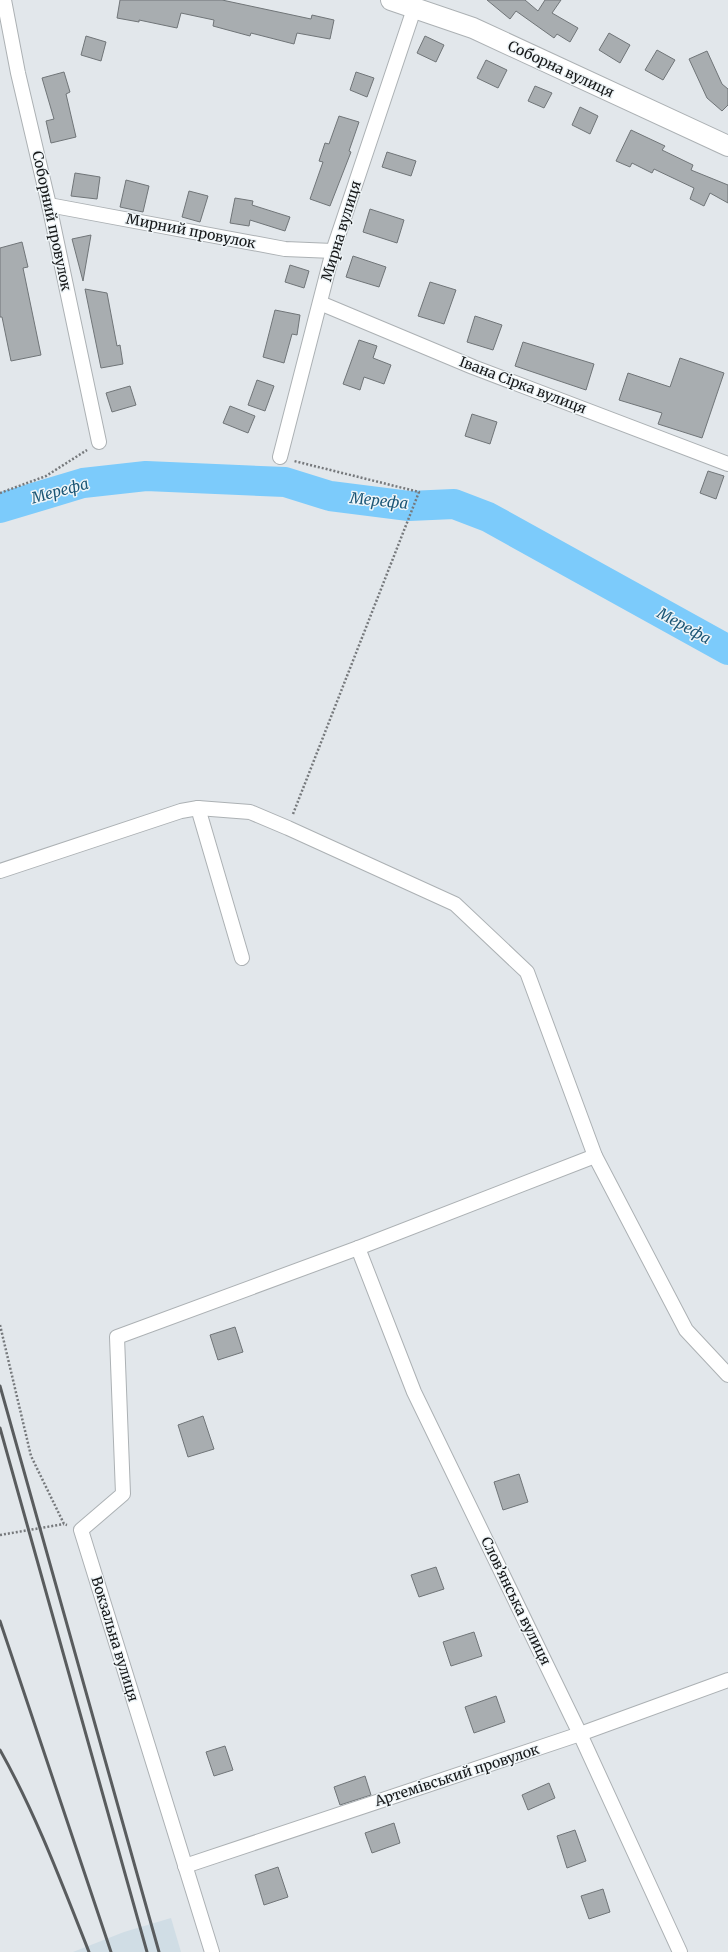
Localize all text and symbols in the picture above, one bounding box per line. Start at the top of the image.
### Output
street label: Соборна вулиця [505,37,617,101]
street label: Соборний провулок [28,149,76,293]
street label: Мирна вулиця [317,178,365,284]
street label: Мирний провулок [125,210,258,252]
street label: Івана Сірка вулиця [457,352,589,418]
water label: Мерефа [28,474,91,508]
water label: Мерефа [348,488,409,513]
water label: Мерефа [653,603,714,648]
street label: Слов’янська вулиця [477,1534,555,1668]
street label: Вокзальна вулиця [87,1574,143,1704]
street label: Артемівський провулок [372,1740,542,1810]

